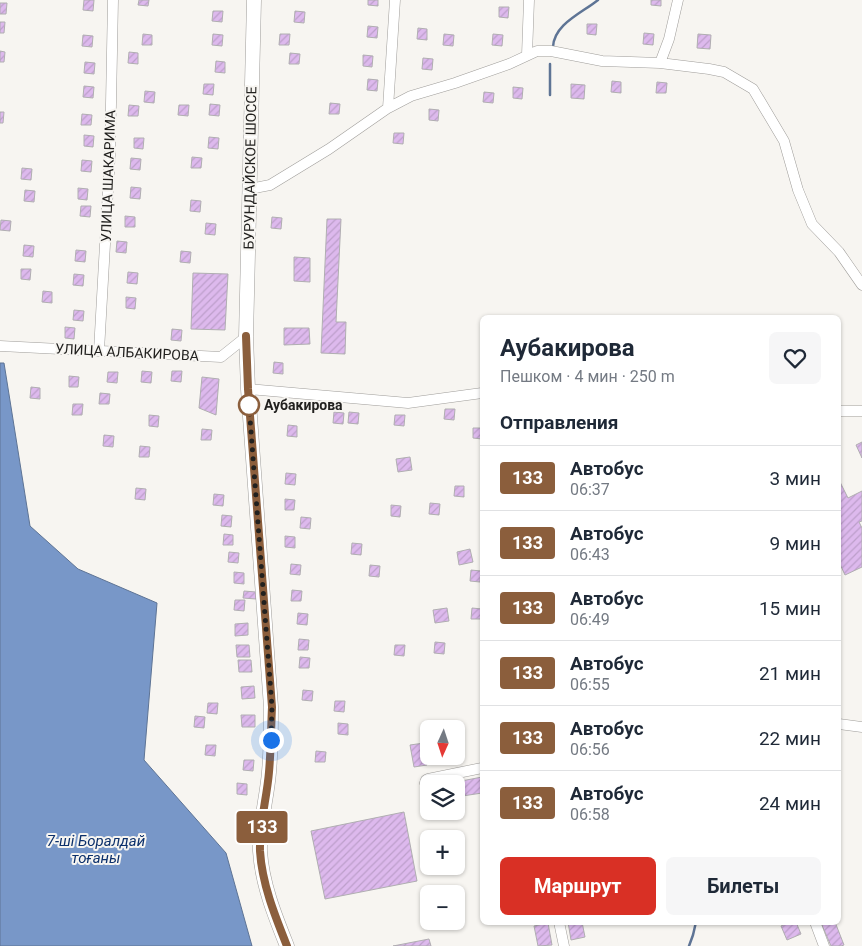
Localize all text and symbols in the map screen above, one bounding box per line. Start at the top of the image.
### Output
street label: БУРУНДАЙСКОЕ ШОССЕ [241,86,259,250]
street label: УЛИЦА ШАКАРИМА [98,110,118,242]
button: heart [769,332,821,384]
text: Аубакирова [500,334,635,362]
street label: УЛИЦА АЛБАКИРОВА [55,340,199,364]
text: Пешком · 4 мин · 250 m [500,367,675,386]
marker: Аубакирова [238,394,260,416]
place label: Аубакирова [264,397,343,413]
text: Отправления [500,411,618,434]
text: Автобус [570,457,644,480]
text: 133 [512,467,543,488]
text: 3 мин [770,467,821,490]
text: 06:37 [570,480,610,499]
text: Автобус [570,522,644,545]
text: 133 [512,532,543,553]
text: 9 мин [770,532,821,555]
text: 06:43 [570,545,610,564]
text: Автобус [570,587,644,610]
text: 133 [512,597,543,618]
text: 15 мин [759,597,821,620]
text: 06:49 [570,610,610,629]
text: Автобус [570,652,644,675]
text: 133 [512,662,543,683]
text: 21 мин [759,662,821,685]
text: 06:55 [570,675,610,694]
text: Автобус [570,717,644,740]
north arrow [420,720,465,765]
map controls [420,720,465,930]
text: 133 [512,727,543,748]
text: 22 мин [759,727,821,750]
your location [259,728,284,753]
text: 06:56 [570,740,610,759]
button: layers [420,775,465,820]
text: Автобус [570,782,644,805]
text: 133 [512,792,543,813]
text: 24 мин [759,792,821,815]
text: 06:58 [570,805,610,824]
line badge: 133 [233,811,291,843]
text: 133 [247,816,277,837]
button: + [420,830,465,875]
water label: 7-ші Боралдай тоғаны [47,832,145,867]
button: Маршрут [500,857,656,915]
button: Билеты [666,857,821,915]
button: − [420,885,465,930]

